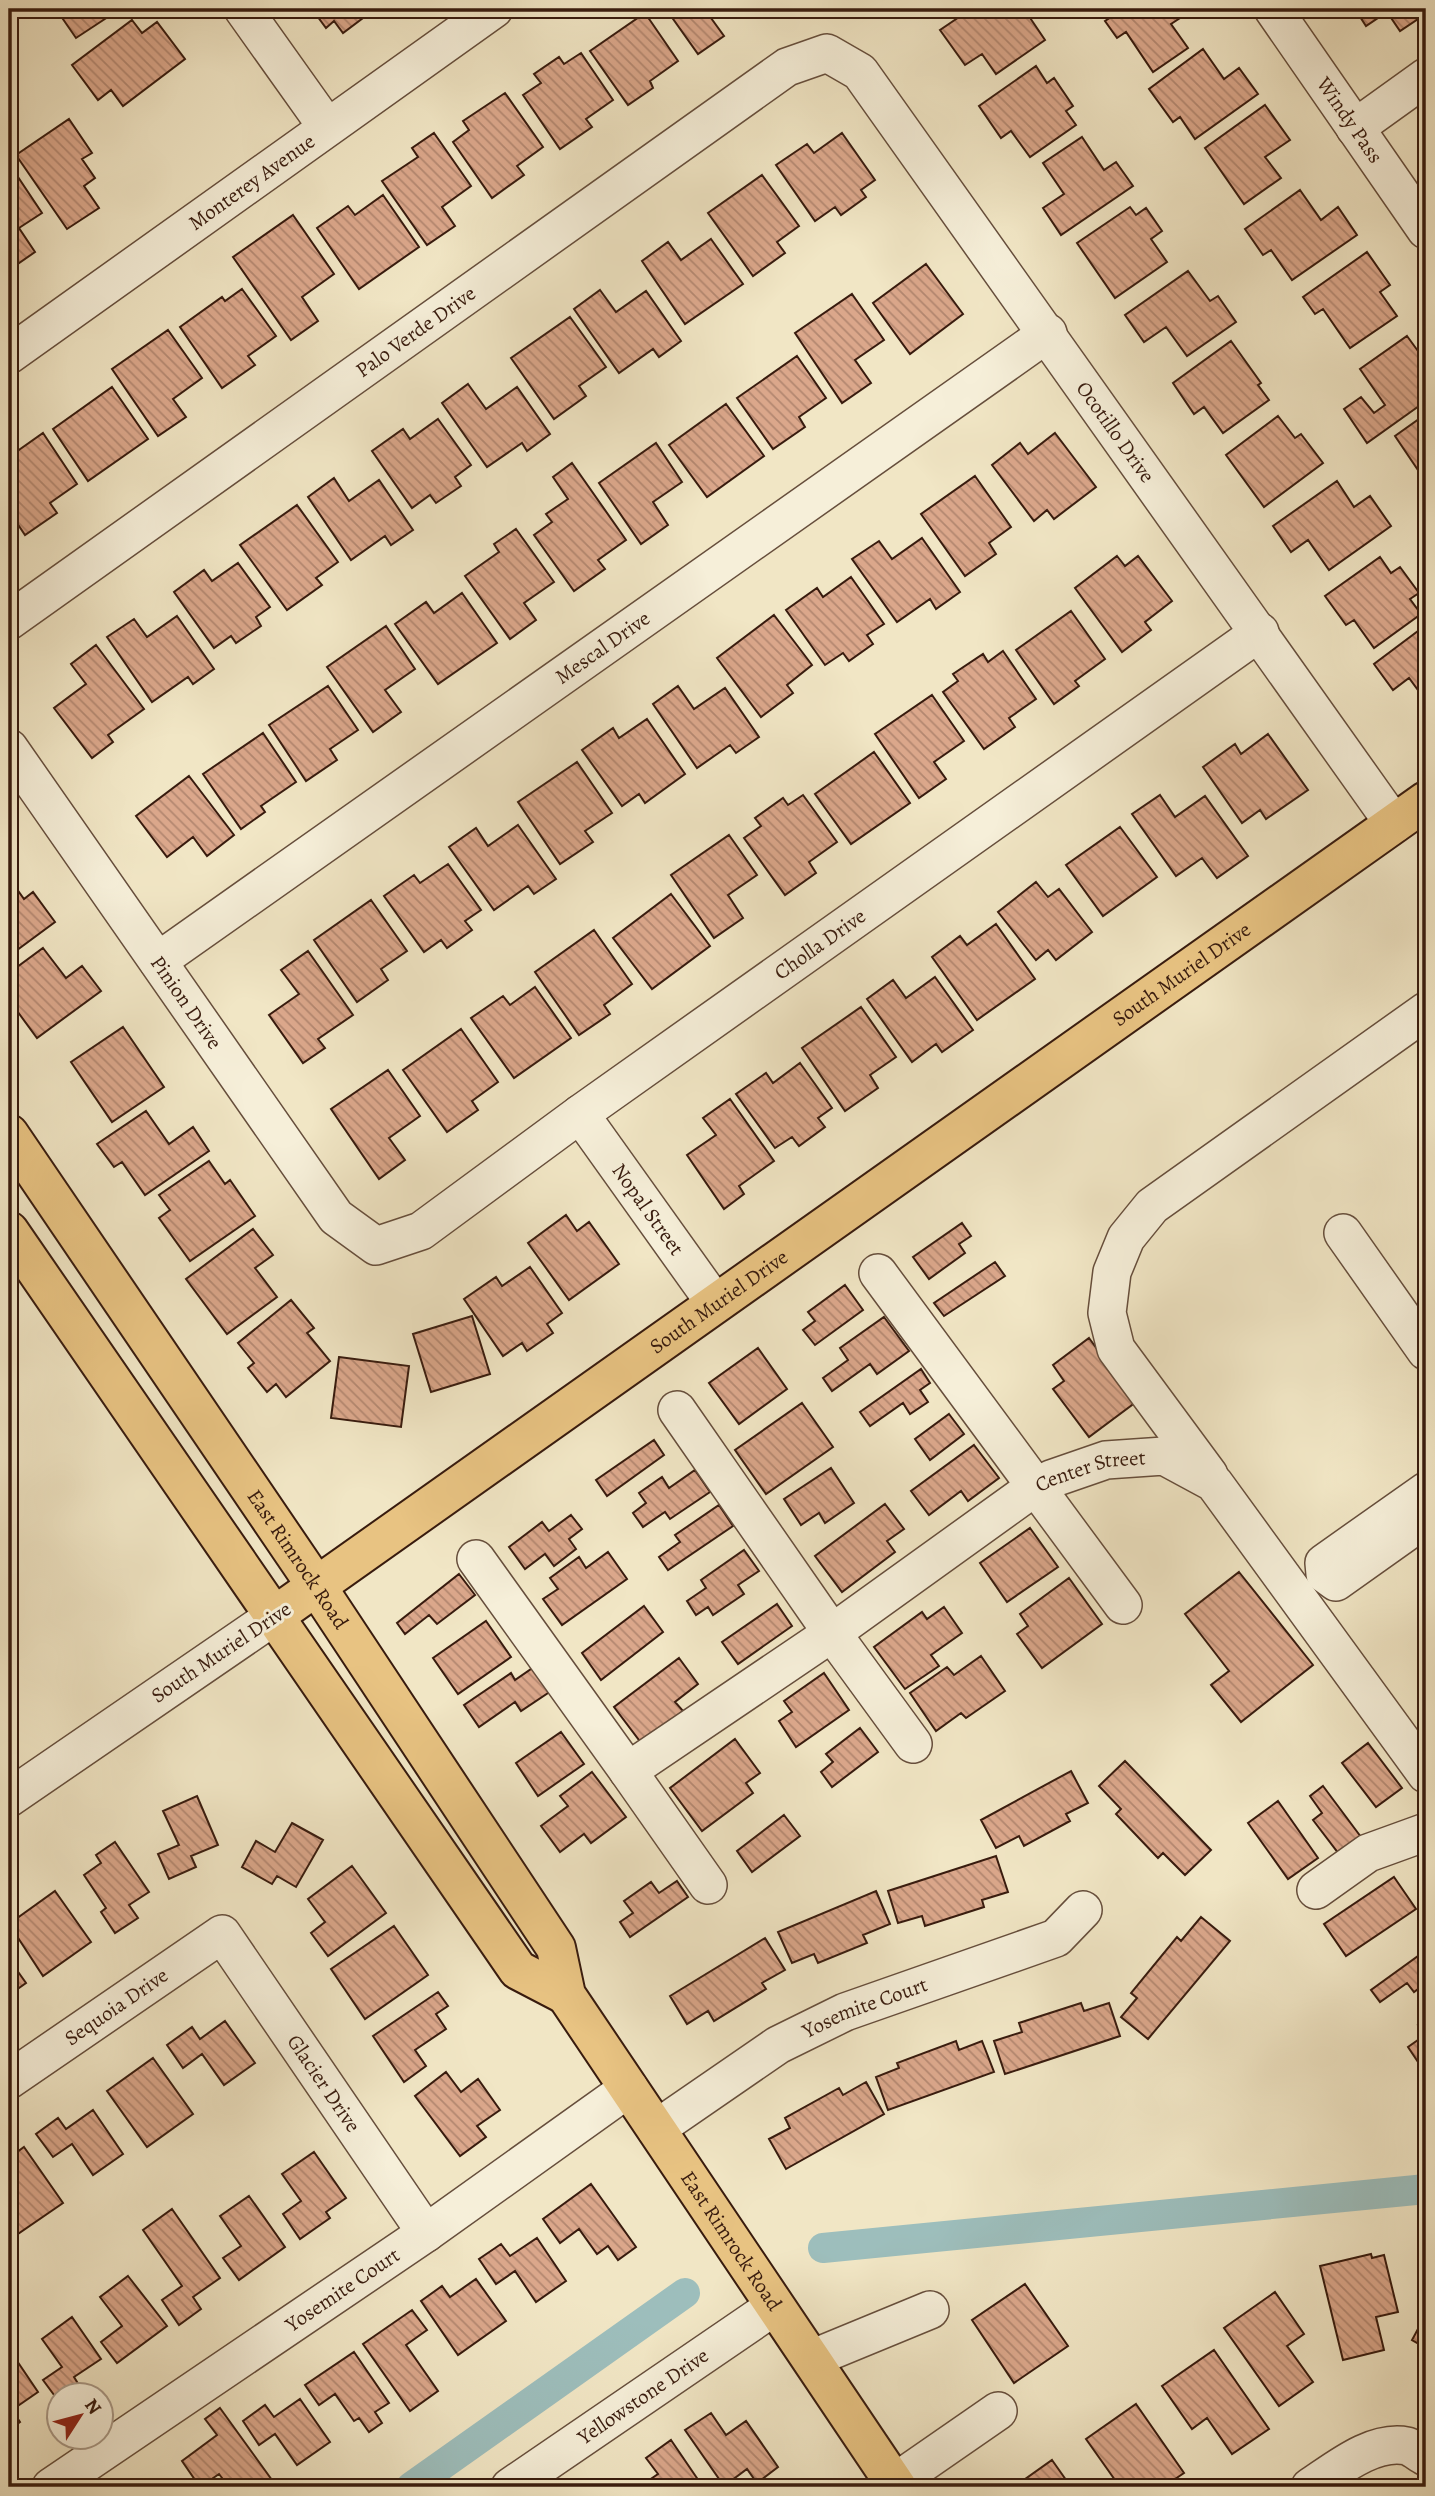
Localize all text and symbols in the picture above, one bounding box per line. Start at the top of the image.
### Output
street label: Windy Pass [1310,71,1389,169]
street label: Monterey Avenue [183,127,320,237]
street label: Palo Verde Drive [350,279,481,384]
street label: Ocotillo Drive [1070,375,1161,488]
street label: Mescal Drive [549,604,656,691]
street label: Cholla Drive [768,902,871,986]
street label: South Muriel Drive [1107,915,1256,1033]
street label: Pinion Drive [144,950,229,1055]
street label: Nopal Street [606,1158,691,1261]
street label: South Muriel Drive [644,1243,794,1360]
street label: Center Street [1030,1443,1146,1499]
street label: East Rimrock Road [241,1484,355,1635]
street label: South Muriel Drive [145,1595,297,1709]
street label: Sequoia Drive [59,1961,174,2052]
street label: Yosemite Court [797,1970,931,2045]
street label: Glacier Drive [281,2029,367,2138]
street label: East Rimrock Road [674,2165,789,2317]
street label: Yosemite Court [279,2241,405,2339]
street label: Yellowstone Drive [571,2341,714,2452]
north arrow [46,2380,116,2450]
text: N [78,2393,108,2420]

